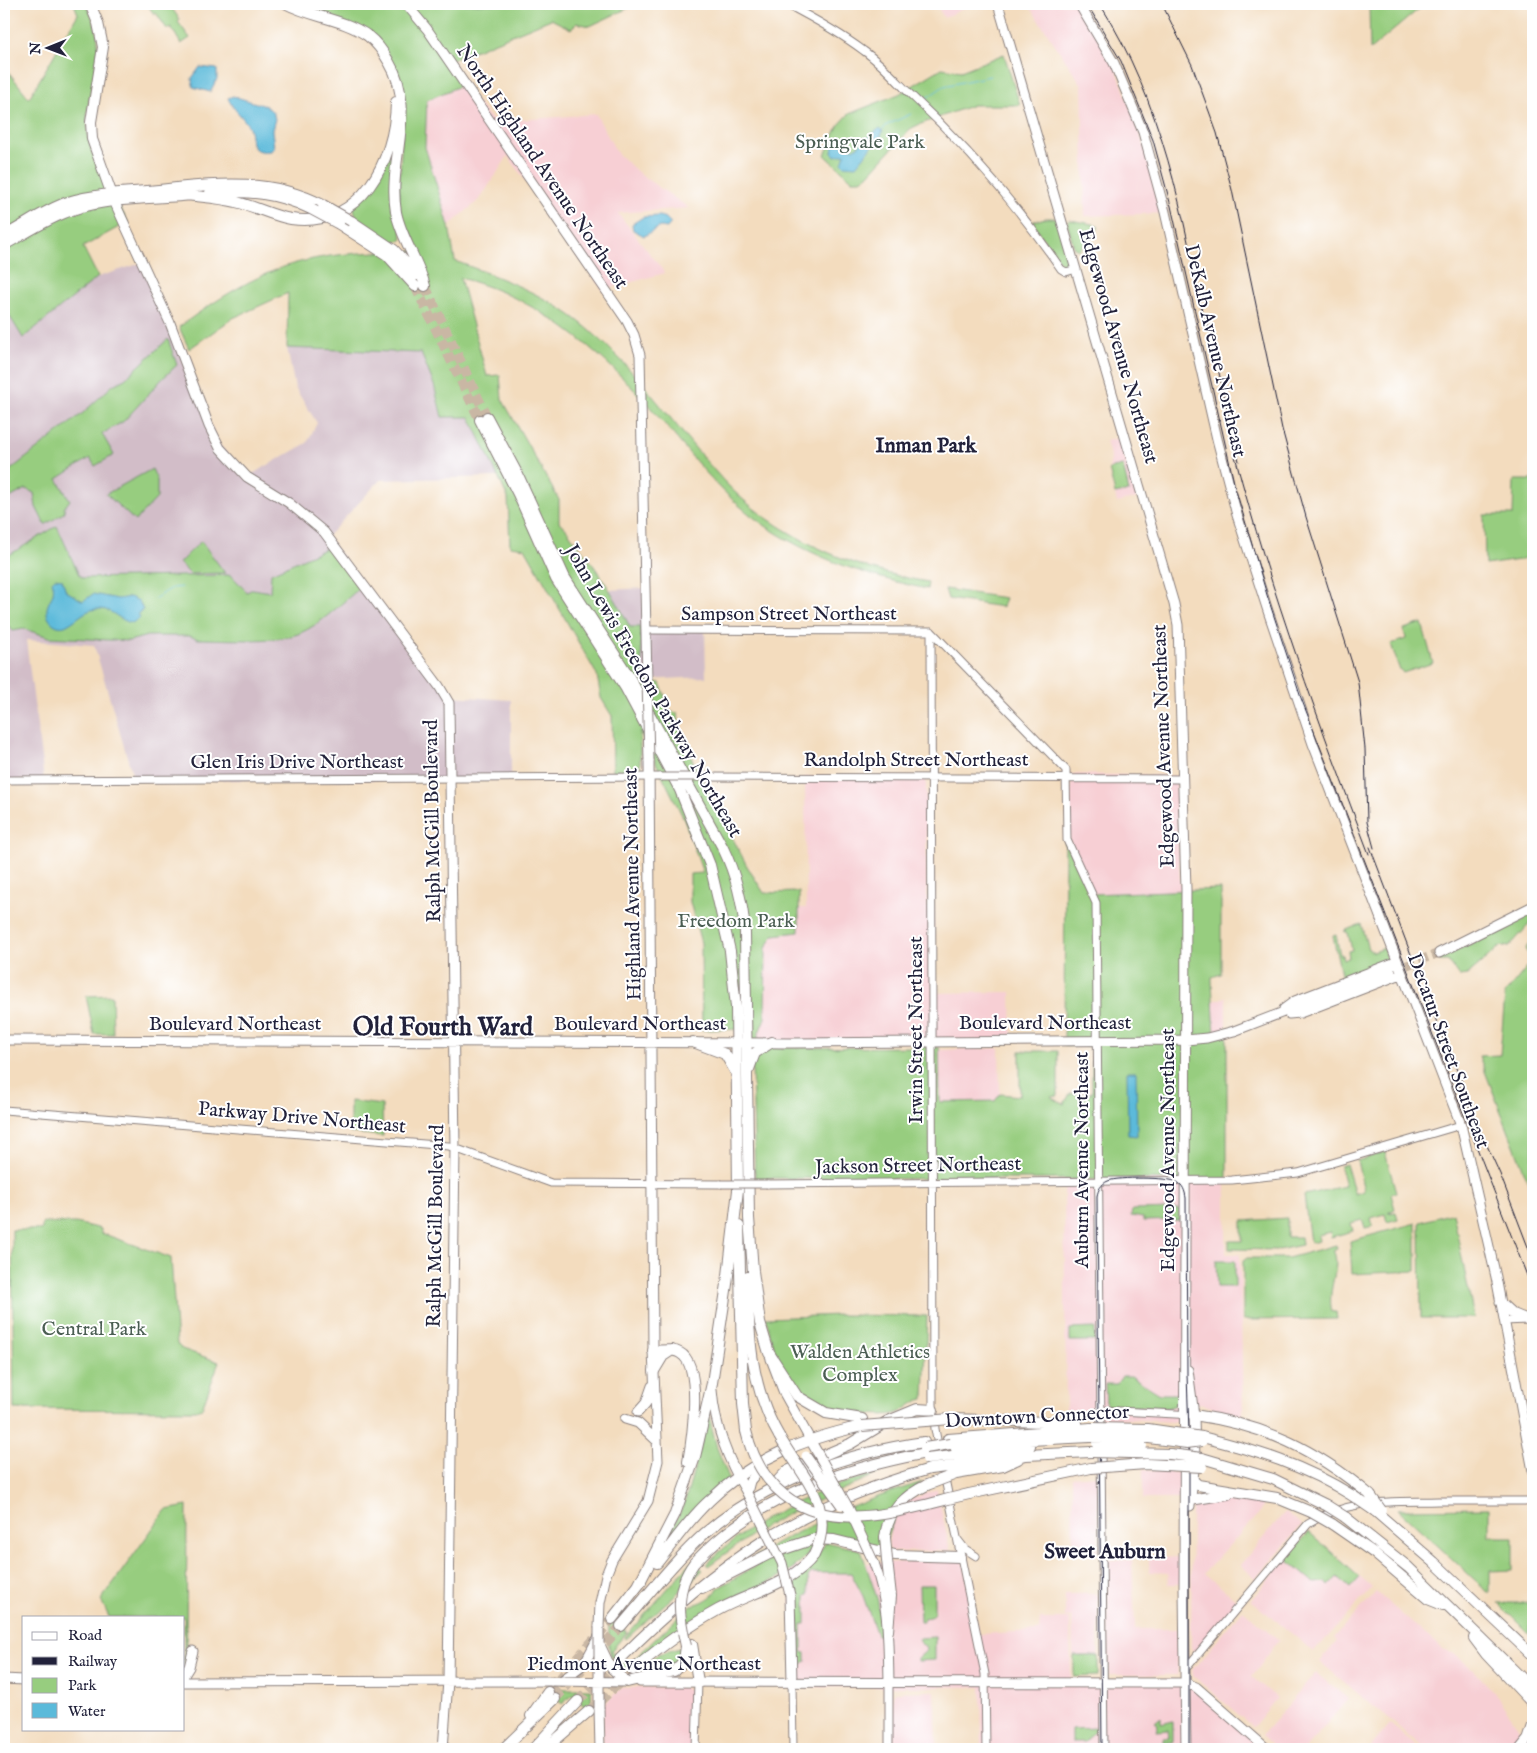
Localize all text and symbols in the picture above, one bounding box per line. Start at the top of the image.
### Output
north arrow [22,22,72,72]
street label: North Highland Avenue Northeast [451,40,634,294]
text: N [27,42,45,55]
park label: Springvale Park [795,130,925,155]
street label: Edgewood Avenue Northeast [1072,225,1164,467]
street label: DeKalb Avenue Northeast [1178,242,1252,460]
district label: Inman Park [875,433,977,460]
street label: John Lewis Freedom Parkway Northeast [558,538,748,842]
street label: Sampson Street Northeast [681,602,897,627]
street label: Edgewood Avenue Northeast [1147,624,1181,868]
street label: Ralph McGill Boulevard [419,719,447,923]
street label: Randolph Street Northeast [803,748,1029,773]
street label: Glen Iris Drive Northeast [190,750,404,775]
street label: Highland Avenue Northeast [618,767,648,1001]
park label: Freedom Park [677,909,795,934]
street label: Irwin Street Northeast [904,936,929,1124]
street label: Decatur Street Southeast [1401,950,1495,1152]
street label: Boulevard Northeast [959,1011,1131,1036]
street label: Boulevard Northeast [149,1012,321,1037]
district label: Old Fourth Ward [353,1012,534,1044]
street label: Boulevard Northeast [554,1012,726,1037]
street label: Edgewood Avenue Northeast [1156,1028,1181,1272]
street label: Auburn Avenue Northeast [1070,1052,1095,1269]
street label: Parkway Drive Northeast [197,1096,407,1140]
street label: Ralph McGill Boulevard [422,1124,450,1328]
street label: Jackson Street Northeast [813,1152,1022,1180]
park label: Central Park [42,1317,147,1342]
park label: Walden Athletics Complex [790,1340,930,1388]
street label: Downtown Connector [944,1400,1131,1434]
district label: Sweet Auburn [1044,1539,1166,1566]
legend [22,1616,185,1730]
text: Road [68,1626,103,1645]
text: Railway [68,1652,118,1671]
street label: Piedmont Avenue Northeast [527,1652,761,1677]
text: Park [68,1676,98,1695]
text: Water [68,1702,106,1721]

